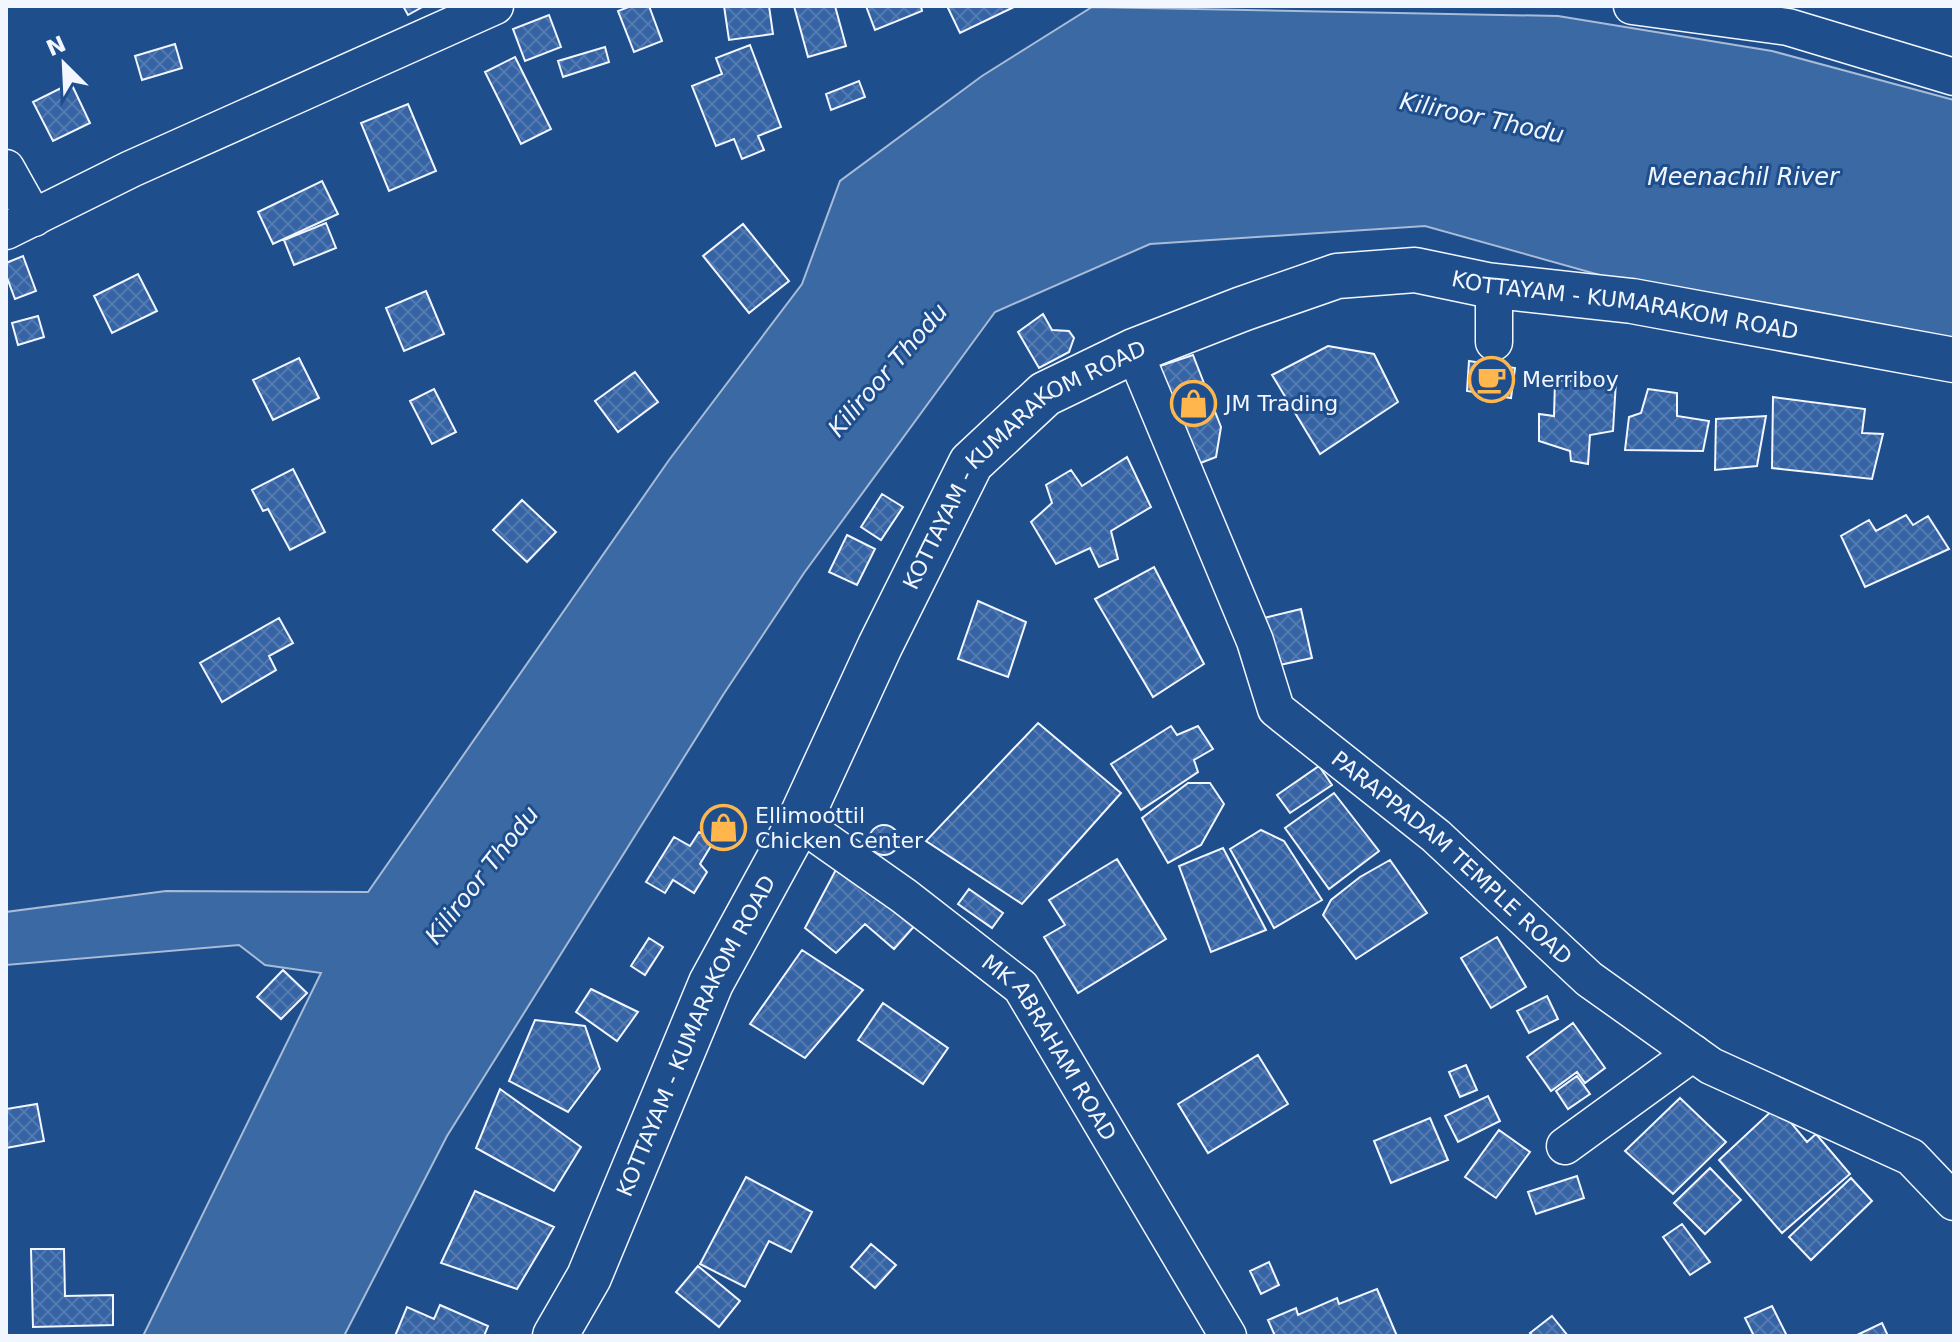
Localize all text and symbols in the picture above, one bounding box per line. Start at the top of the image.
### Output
north arrow [24,24,104,104]
text: N [43,31,70,61]
water label: Kiliroor Thodu [1397,87,1567,149]
water label: Meenachil River [1647,163,1841,191]
street label: KOTTAYAM - KUMARAKOM ROAD [1450,266,1801,344]
water label: Kiliroor Thodu [822,298,954,442]
street label: KOTTAYAM - KUMARAKOM ROAD [898,335,1149,593]
cafe icon: Merriboy [1467,355,1515,403]
place label: Merriboy [1522,367,1619,392]
shop icon: JM Trading [1170,379,1218,427]
place label: JM Trading [1223,391,1338,416]
street label: PARAPPADAM TEMPLE ROAD [1327,746,1577,969]
water label: Kiliroor Thodu [419,800,545,950]
place label: Ellimoottil Chicken Center [755,803,924,853]
shop icon: Ellimoottil Chicken Center [700,804,748,852]
street label: KOTTAYAM - KUMARAKOM ROAD [611,871,780,1200]
street label: MK ABRAHAM ROAD [977,949,1122,1145]

